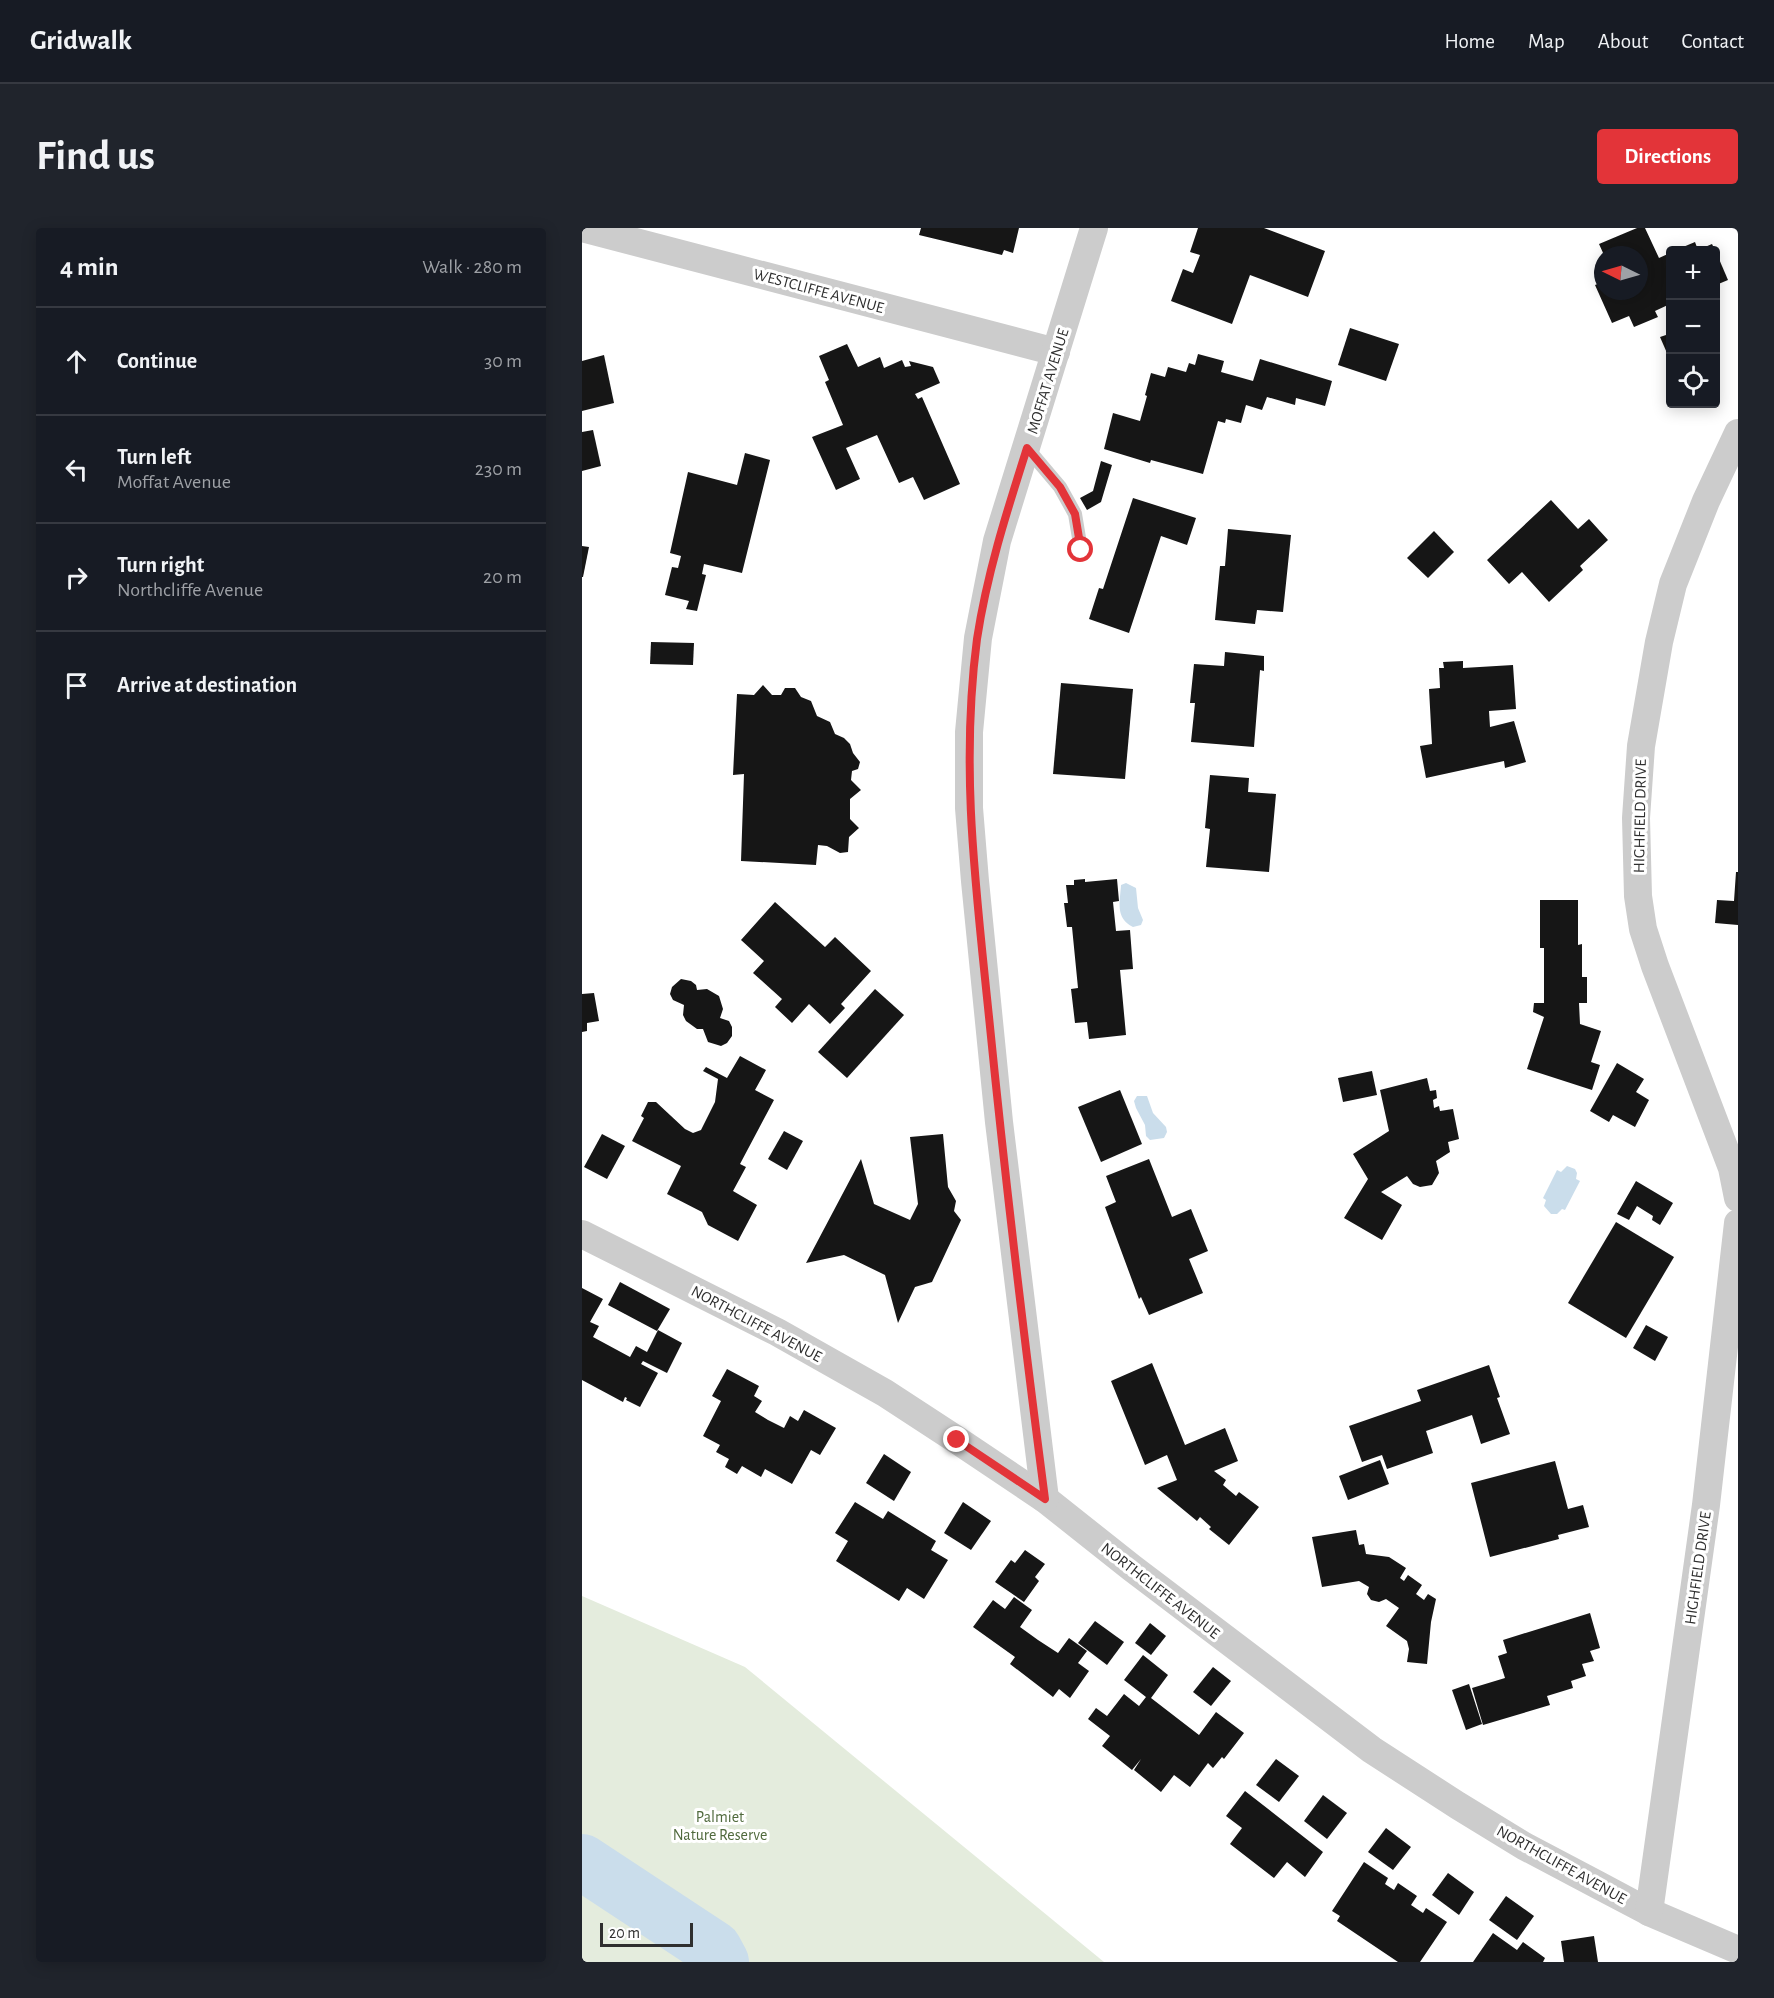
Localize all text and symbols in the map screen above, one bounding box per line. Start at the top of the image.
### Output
text: Gridwalk [30,27,132,55]
text: Home [1444,31,1495,52]
text: Map [1528,31,1565,52]
text: About [1598,31,1648,52]
text: Contact [1681,31,1744,52]
button: Directions [1597,129,1738,184]
text: Find us [36,135,155,177]
north arrow [1594,246,1648,300]
map controls [1666,246,1720,408]
button: + [1666,246,1720,300]
text: 4 min [60,254,119,280]
text: Walk · 280 m [422,257,522,277]
street label: WESTCLIFFE AVENUE [752,266,886,316]
button: − [1666,300,1720,354]
street label: MOFFAT AVENUE [1024,326,1072,436]
icon: ahead [60,345,93,378]
text: Continue [117,350,197,372]
text: 30 m [484,351,522,371]
button: locate [1666,354,1720,408]
text: Turn left [117,446,191,468]
icon: left [60,453,93,486]
text: 230 m [475,459,522,479]
text: Moffat Avenue [117,472,231,492]
route start [1067,536,1093,562]
text: Turn right [117,554,204,576]
icon: right [60,561,93,594]
text: 20 m [483,567,522,587]
text: Northcliffe Avenue [117,580,263,600]
icon: arrive [60,669,93,702]
text: Arrive at destination [117,674,297,696]
street label: HIGHFIELD DRIVE [1631,759,1649,873]
street label: NORTHCLIFFE AVENUE [689,1283,825,1365]
route end [943,1426,969,1452]
street label: HIGHFIELD DRIVE [1682,1510,1714,1626]
street label: NORTHCLIFFE AVENUE [1098,1540,1223,1642]
park label: Palmiet Nature Reserve [673,1809,767,1843]
street label: NORTHCLIFFE AVENUE [1494,1823,1629,1907]
scale bar [600,1920,693,1948]
text: 20 m [609,1925,640,1941]

